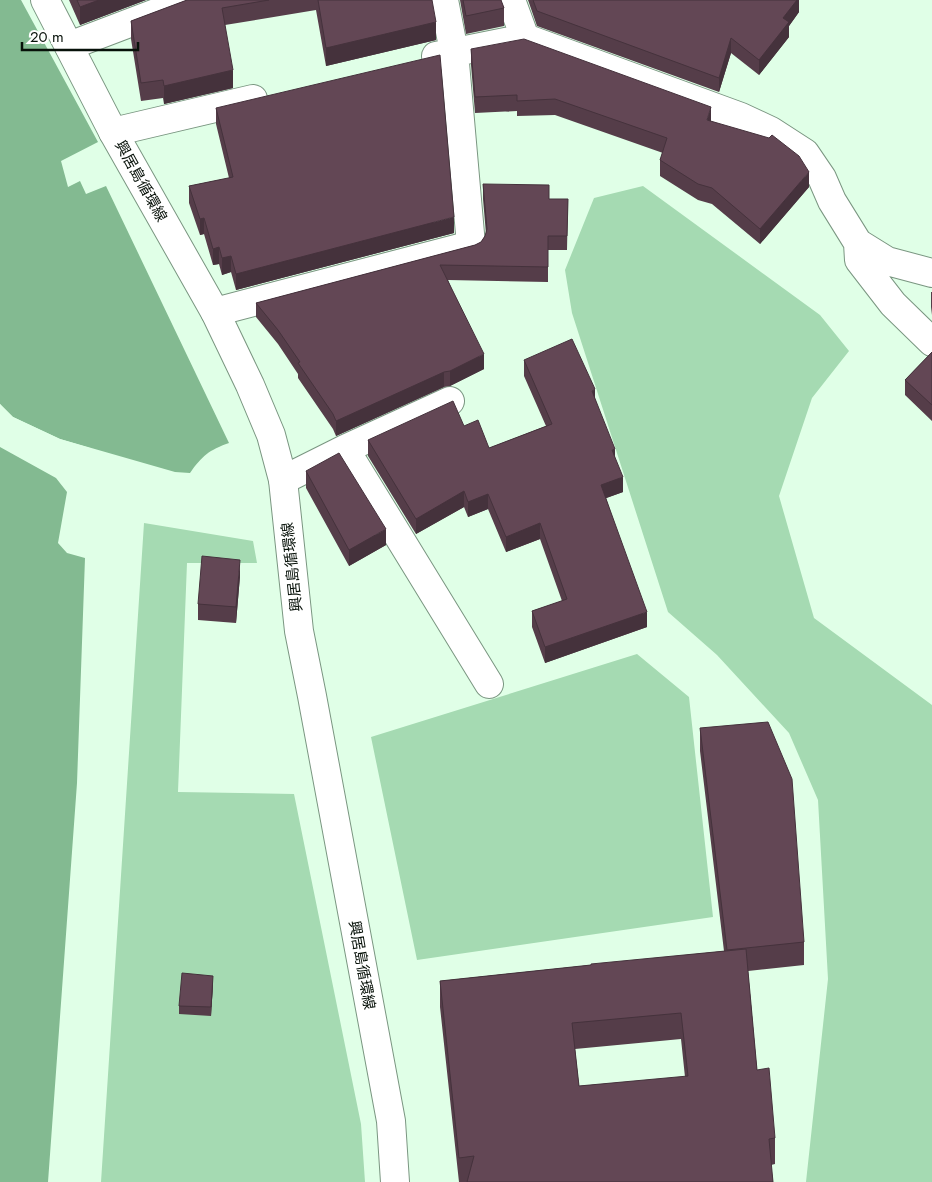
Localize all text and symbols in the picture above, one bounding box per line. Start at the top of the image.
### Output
scale bar [22,20,139,52]
text: 20 m [30,26,64,48]
street label: 興居島循環線 [110,136,172,226]
street label: 興居島循環線 [276,521,308,613]
street label: 興居島循環線 [343,919,381,1011]

